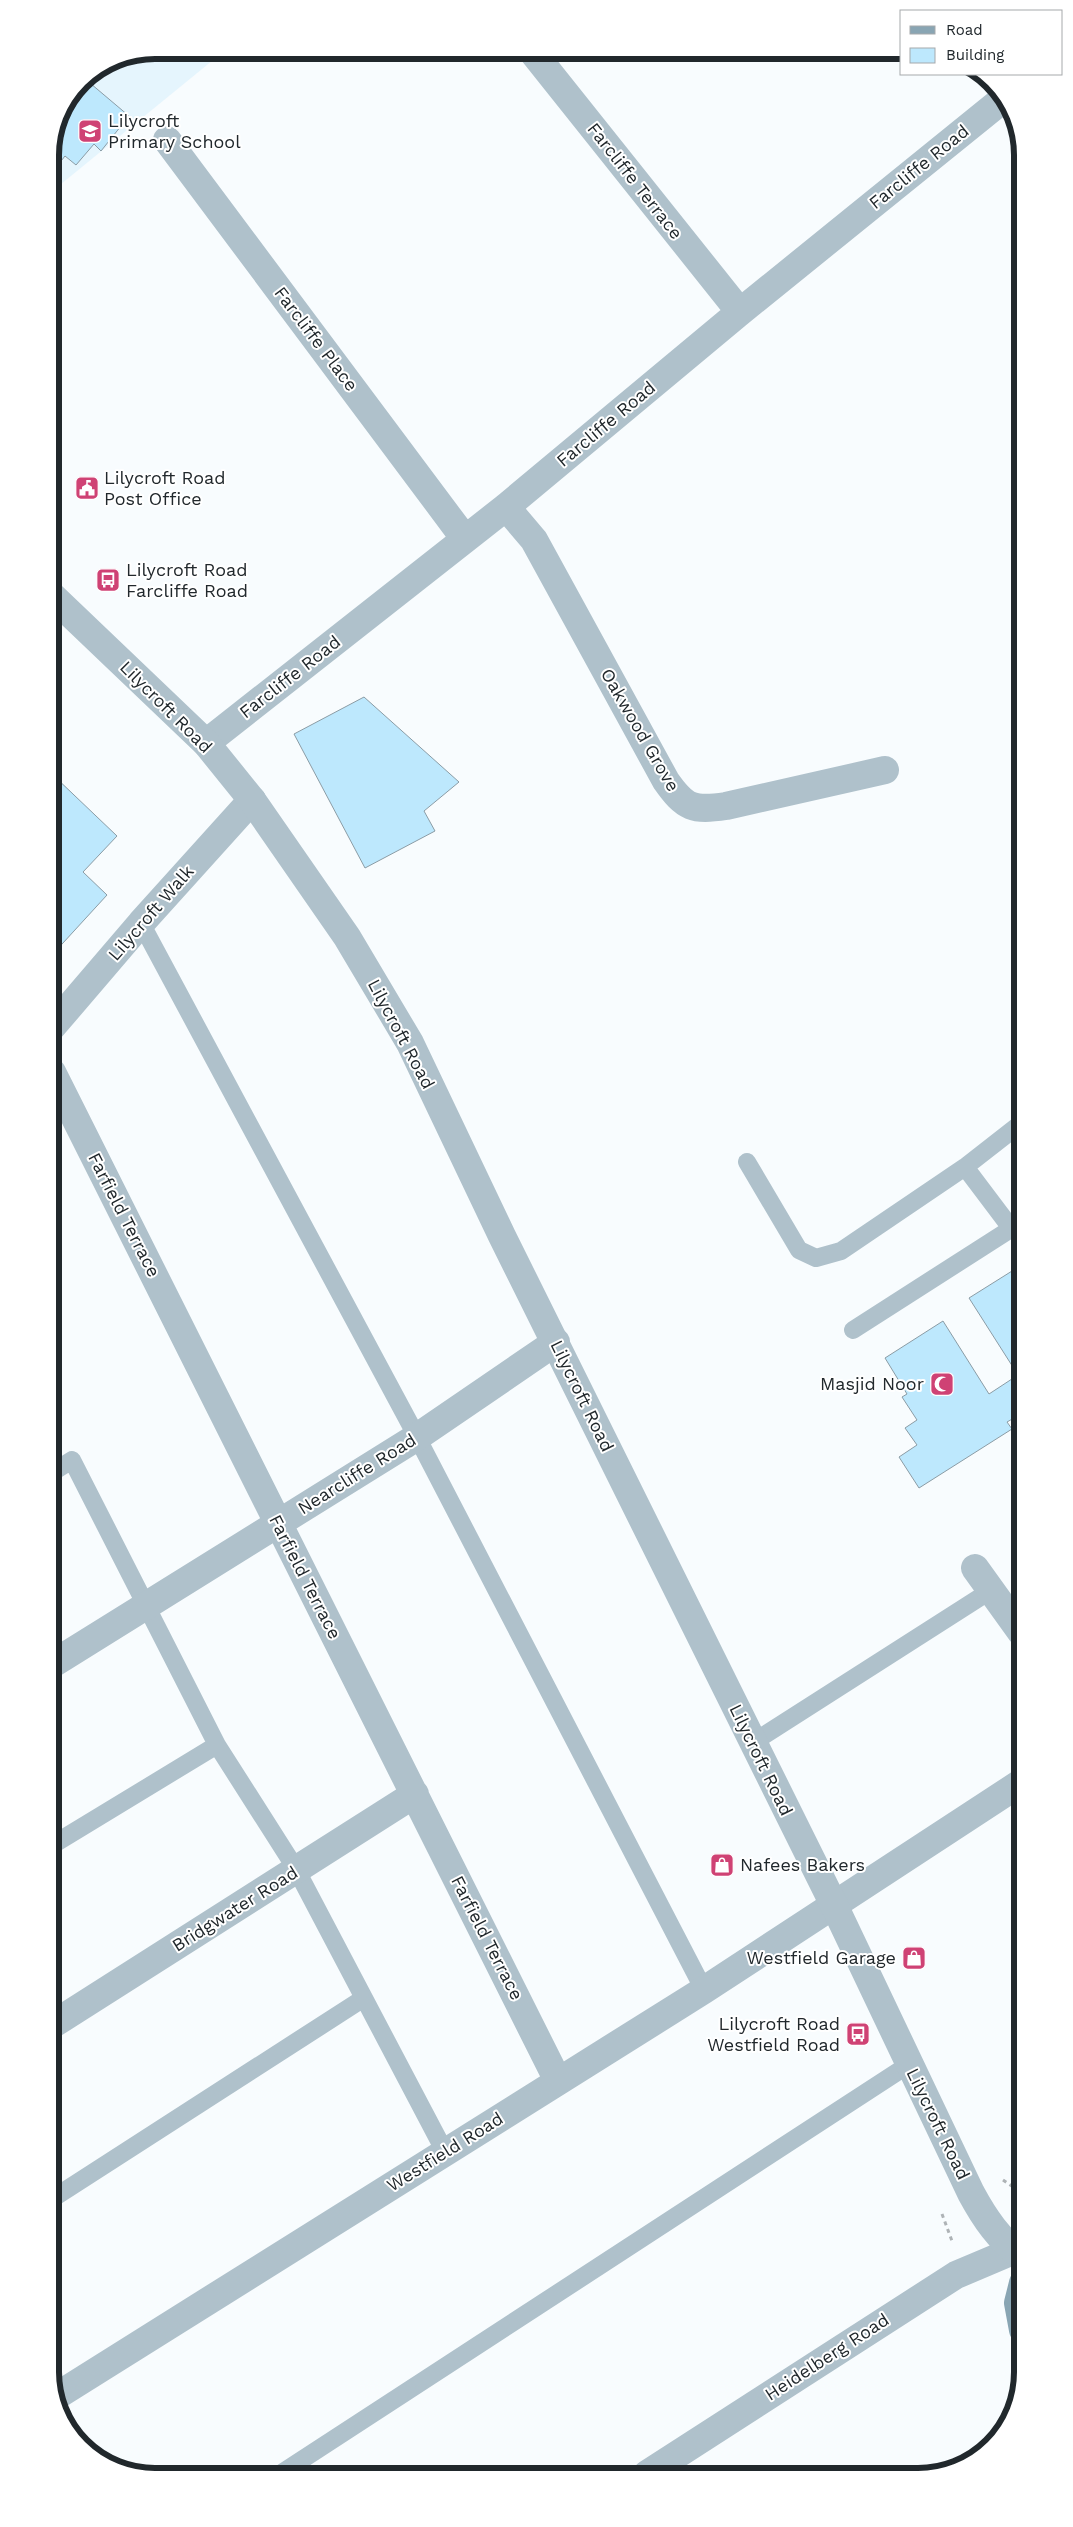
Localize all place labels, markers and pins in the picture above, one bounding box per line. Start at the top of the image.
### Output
place label: Lilycroft Primary School [108,110,241,152]
school or university icon: Lilycroft Primary School [77,118,103,144]
place label: Lilycroft Road Post Office [104,467,225,509]
public building icon: Lilycroft Road Post Office [74,475,100,501]
place label: Lilycroft Road Farcliffe Road [126,559,248,601]
bus stop icon: Lilycroft Road Farcliffe Road [95,567,121,593]
mosque icon: Masjid Noor [929,1371,955,1397]
place label: Masjid Noor [820,1373,924,1394]
shop icon: Nafees Bakers [709,1852,735,1878]
place label: Nafees Bakers [740,1854,865,1875]
shop icon: Westfield Garage [901,1945,927,1971]
place label: Westfield Garage [747,1947,896,1968]
place label: Lilycroft Road Westfield Road [707,2013,840,2055]
bus stop icon: Lilycroft Road Westfield Road [845,2021,871,2047]

